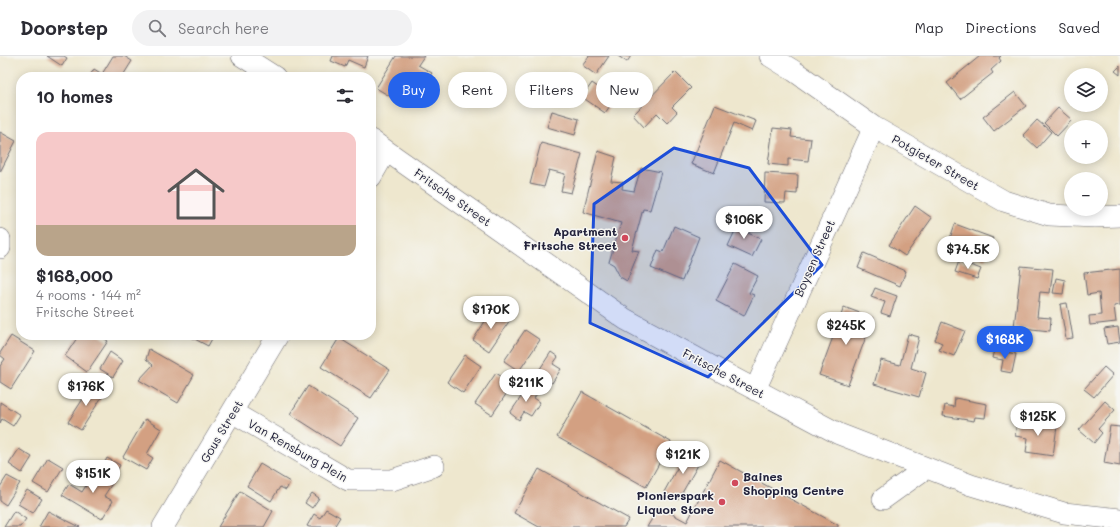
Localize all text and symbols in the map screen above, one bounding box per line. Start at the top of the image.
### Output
search box [132,10,412,46]
text: Doorstep [20,15,108,40]
icon: search [146,17,168,39]
text: Search here [178,18,269,38]
text: Map [915,18,943,37]
text: Directions [965,18,1036,37]
text: Saved [1058,18,1100,37]
map controls [1064,68,1108,216]
button: layers [1064,68,1108,112]
chip: Buy [388,72,440,108]
chip: Rent [448,72,507,108]
chip: Filters [515,72,588,108]
chip: New [596,72,653,108]
text: 10 homes [36,85,113,107]
icon: filters [334,85,356,107]
button: + [1064,120,1108,164]
street label: Potgieter Street [889,130,983,194]
icon: home [160,158,232,230]
street label: Fritsche Street [411,164,495,230]
button: − [1064,172,1108,216]
pin: $106K [716,206,772,240]
text: $106K [725,210,763,227]
street label: Boysen Street [790,217,838,299]
place label: Apartment Fritsche Street [523,223,617,253]
marker: Apartment Fritsche Street [620,233,630,243]
pin: $74.5K [935,236,1001,270]
text: $74.5K [946,240,990,257]
text: $168,000 [36,264,113,286]
text: 4 rooms · 144 m² [36,286,141,303]
pin: $170K [463,296,519,330]
text: $170K [472,300,510,317]
text: Fritsche Street [36,303,134,320]
pin: $245K [818,312,874,346]
text: $245K [826,316,866,333]
pin: $168K [977,326,1033,360]
text: $168K [986,330,1024,347]
street label: Fritsche Street [680,345,768,401]
pin: $211K [498,369,554,403]
pin: $176K [58,373,114,407]
text: $211K [508,373,544,390]
text: $176K [67,377,105,394]
street label: Gous Street [196,397,246,465]
pin: $125K [1010,403,1066,437]
text: $125K [1019,407,1057,424]
street label: Van Rensburg Plein [245,415,351,485]
pin: $121K [655,441,711,475]
text: $121K [665,445,701,462]
pin: $151K [65,460,121,494]
text: $151K [75,464,111,481]
place label: Baines Shopping Centre [743,468,844,498]
marker: Baines Shopping Centre [730,478,740,488]
place label: Pionierspark Liquor Store [636,487,714,517]
marker: Pionierspark Liquor Store [717,497,727,507]

